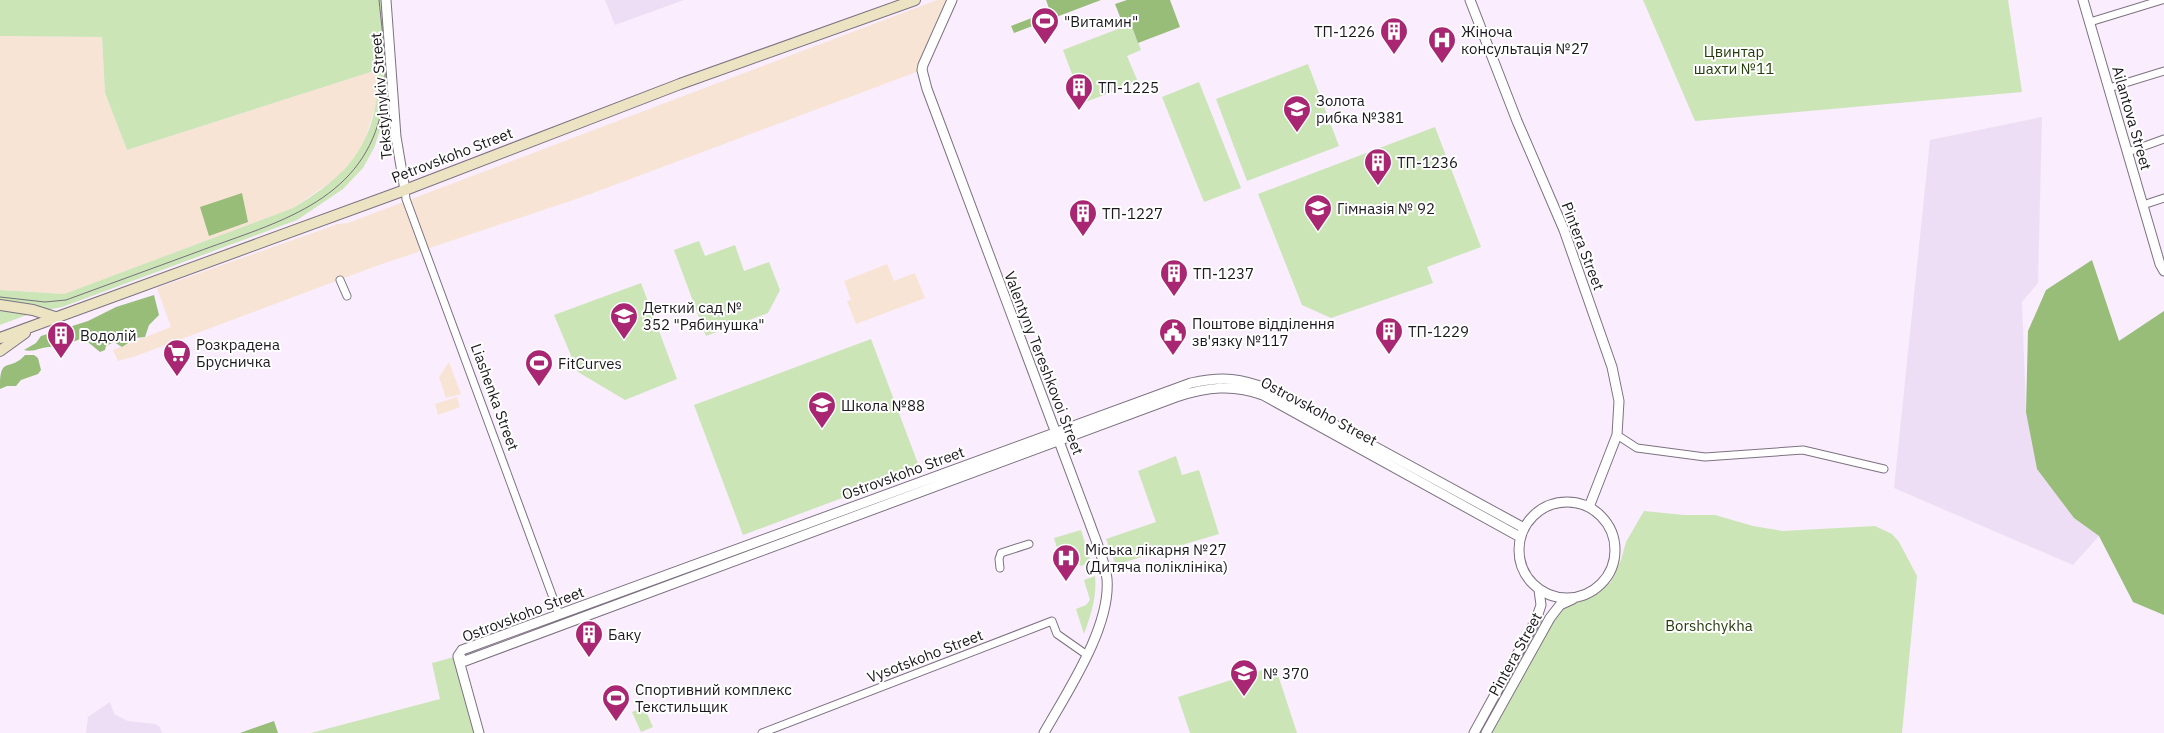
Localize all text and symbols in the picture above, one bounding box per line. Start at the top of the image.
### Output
sports icon: "Витамин" [1030,6,1060,45]
place label: "Витамин" [1064,12,1138,31]
building icon: ТП-1226 [1379,16,1409,55]
place label: ТП-1226 [1314,22,1375,41]
place label: Жіноча консультація №27 [1461,22,1589,58]
hospital icon: Жіноча консультація №27 [1427,25,1457,64]
street label: Tekstylnykiv Street [366,32,396,160]
park label: Цвинтар шахти №11 [1694,42,1774,78]
street label: Ailantova Street [2108,64,2156,172]
building icon: ТП-1225 [1064,72,1094,111]
place label: ТП-1225 [1098,78,1159,97]
place label: Золота рибка №381 [1316,91,1404,127]
school or university icon: Золота рибка №381 [1282,94,1312,133]
street label: Petrovskoho Street [389,123,515,187]
building icon: ТП-1236 [1363,147,1393,186]
place label: ТП-1236 [1397,153,1458,172]
school or university icon: Гімназія № 92 [1303,193,1333,232]
building icon: ТП-1227 [1068,198,1098,237]
place label: Гімназія № 92 [1337,199,1435,218]
street label: Pintera Street [1557,199,1609,293]
place label: ТП-1227 [1102,204,1163,223]
building icon: ТП-1237 [1159,258,1189,297]
place label: ТП-1237 [1193,264,1254,283]
street label: Valentyny Tereshkovoi Street [1000,269,1088,457]
place label: Деткий сад № 352 "Рябинушка" [643,298,765,334]
school or university icon: Деткий сад № 352 "Рябинушка" [609,301,639,340]
place label: Поштове відділення зв'язку №117 [1192,314,1335,350]
building icon: ТП-1229 [1374,316,1404,355]
public building icon: Поштове відділення зв'язку №117 [1158,317,1188,356]
building icon: Водолій [46,320,76,359]
place label: ТП-1229 [1408,322,1469,341]
place label: Водолій [80,326,137,345]
place label: Розкрадена Брусничка [196,335,280,371]
supermarket icon: Розкрадена Брусничка [162,338,192,377]
street label: Liashenka Street [467,341,523,453]
sports icon: FitCurves [524,348,554,387]
place label: FitCurves [558,354,622,373]
street label: Ostrovskoho Street [1258,372,1380,450]
school or university icon: Школа №88 [807,390,837,429]
place label: Школа №88 [841,396,925,415]
street label: Ostrovskoho Street [839,442,967,504]
place label: Міська лікарня №27 (Дитяча поліклініка) [1085,540,1228,576]
hospital icon: Міська лікарня №27 (Дитяча поліклініка) [1051,543,1081,582]
street label: Ostrovskoho Street [459,582,587,646]
street label: Pintera Street [1484,609,1546,699]
park label: Borshchykha [1665,616,1753,635]
building icon: Баку [574,619,604,658]
place label: Баку [608,625,642,644]
street label: Vysotskoho Street [864,625,986,687]
school or university icon: № 370 [1229,658,1259,697]
place label: № 370 [1263,664,1309,683]
place label: Спортивний комплекс Текстильщик [635,680,792,716]
sports icon: Спортивний комплекс Текстильщик [601,683,631,722]

